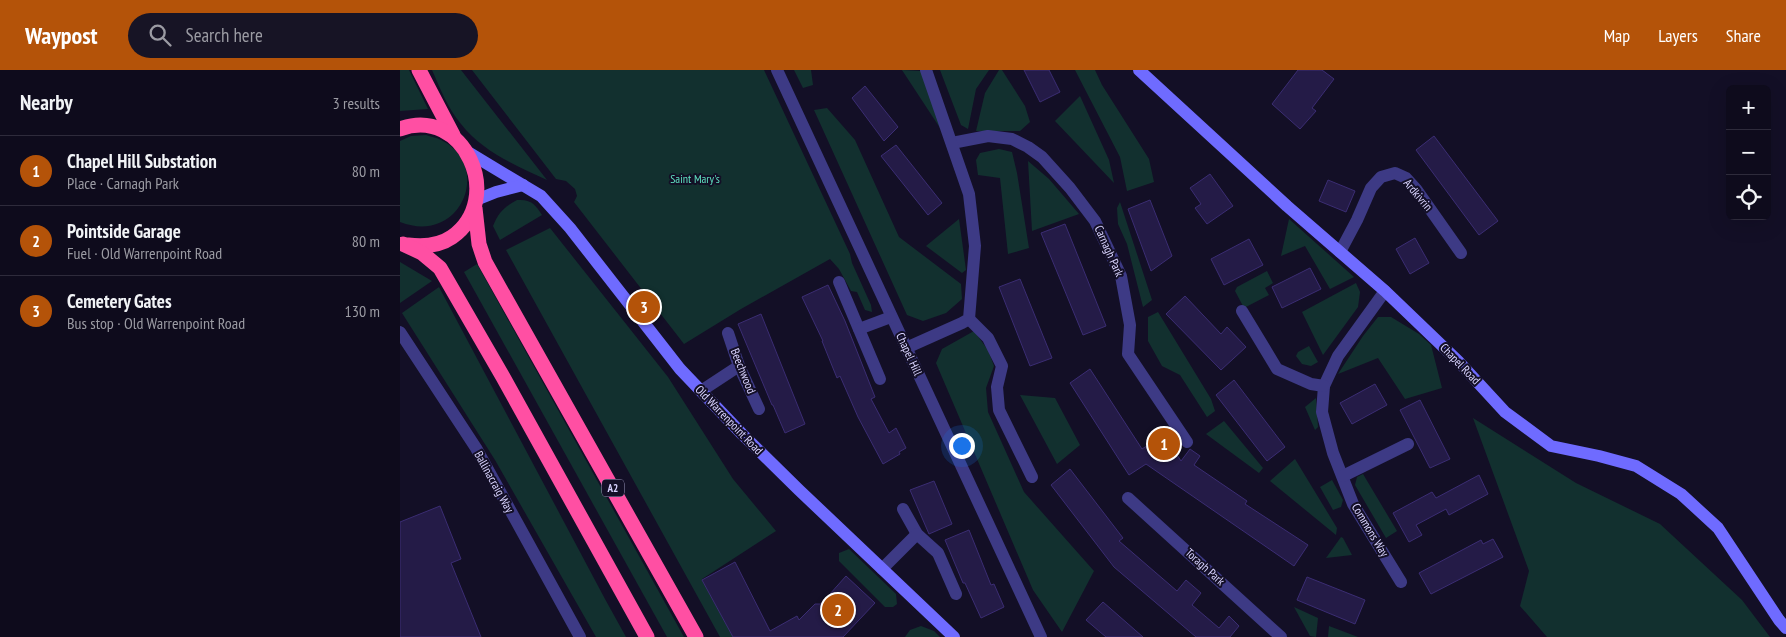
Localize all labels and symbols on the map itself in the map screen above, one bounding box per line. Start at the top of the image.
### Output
park label: Saint Mary's [670,171,720,186]
street label: Ardkivrin [1401,176,1436,214]
street label: Carnagh Park [1092,223,1127,279]
pin: 3 [628,288,660,326]
street label: Chapel Hill [893,330,926,378]
street label: Chapel Road [1437,340,1484,387]
street label: Beechwood [728,346,759,396]
street label: Old Warrenpoint Road [692,382,766,458]
pin: 1 [1148,425,1180,463]
your location [949,433,975,459]
street label: Ballinacraig Way [471,448,518,516]
road number: A2 [602,479,624,496]
street label: Commons Way [1349,500,1393,560]
street label: Toragh Park [1182,545,1229,589]
pin: 2 [822,591,854,629]

